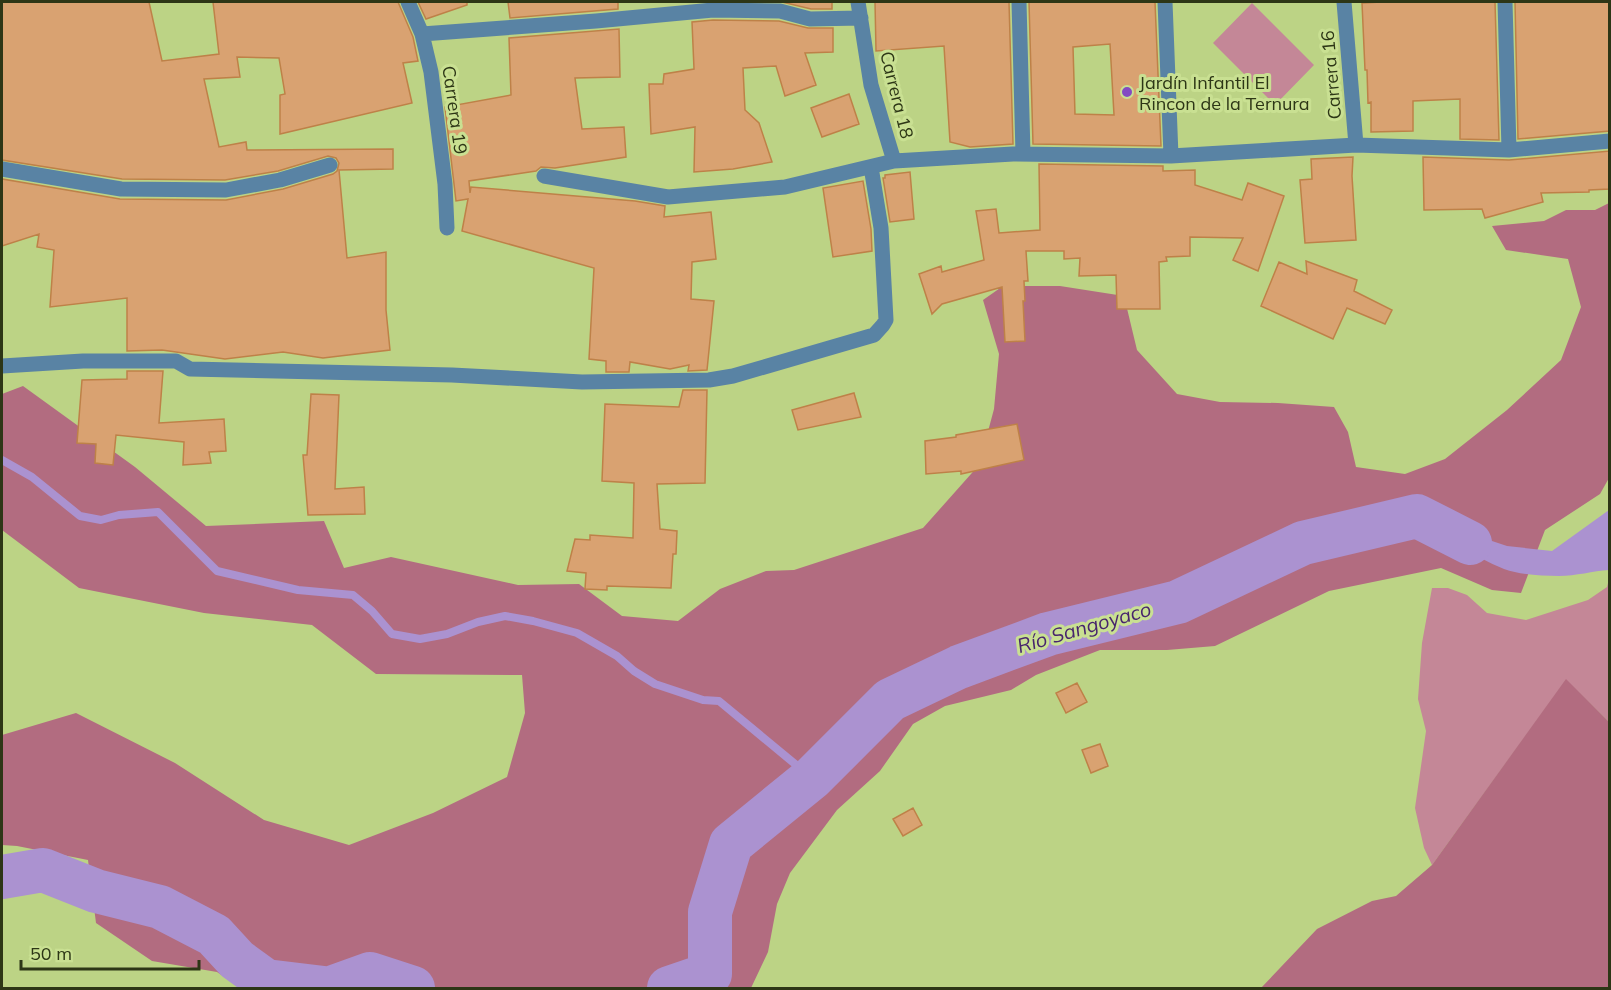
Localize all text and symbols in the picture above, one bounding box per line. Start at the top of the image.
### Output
street label: Carrera 16 [1316,30,1346,120]
street label: Carrera 18 [875,49,919,141]
street label: Carrera 19 [437,64,473,156]
place label: Jardín Infantil El Rincon de la Ternura [1139,71,1310,115]
marker: Jardín Infantil El Rincon de la Ternura [1120,85,1134,99]
water label: Río Sangoyaco [1014,596,1154,658]
scale bar [21,933,200,971]
text: 50 m [30,942,72,965]

